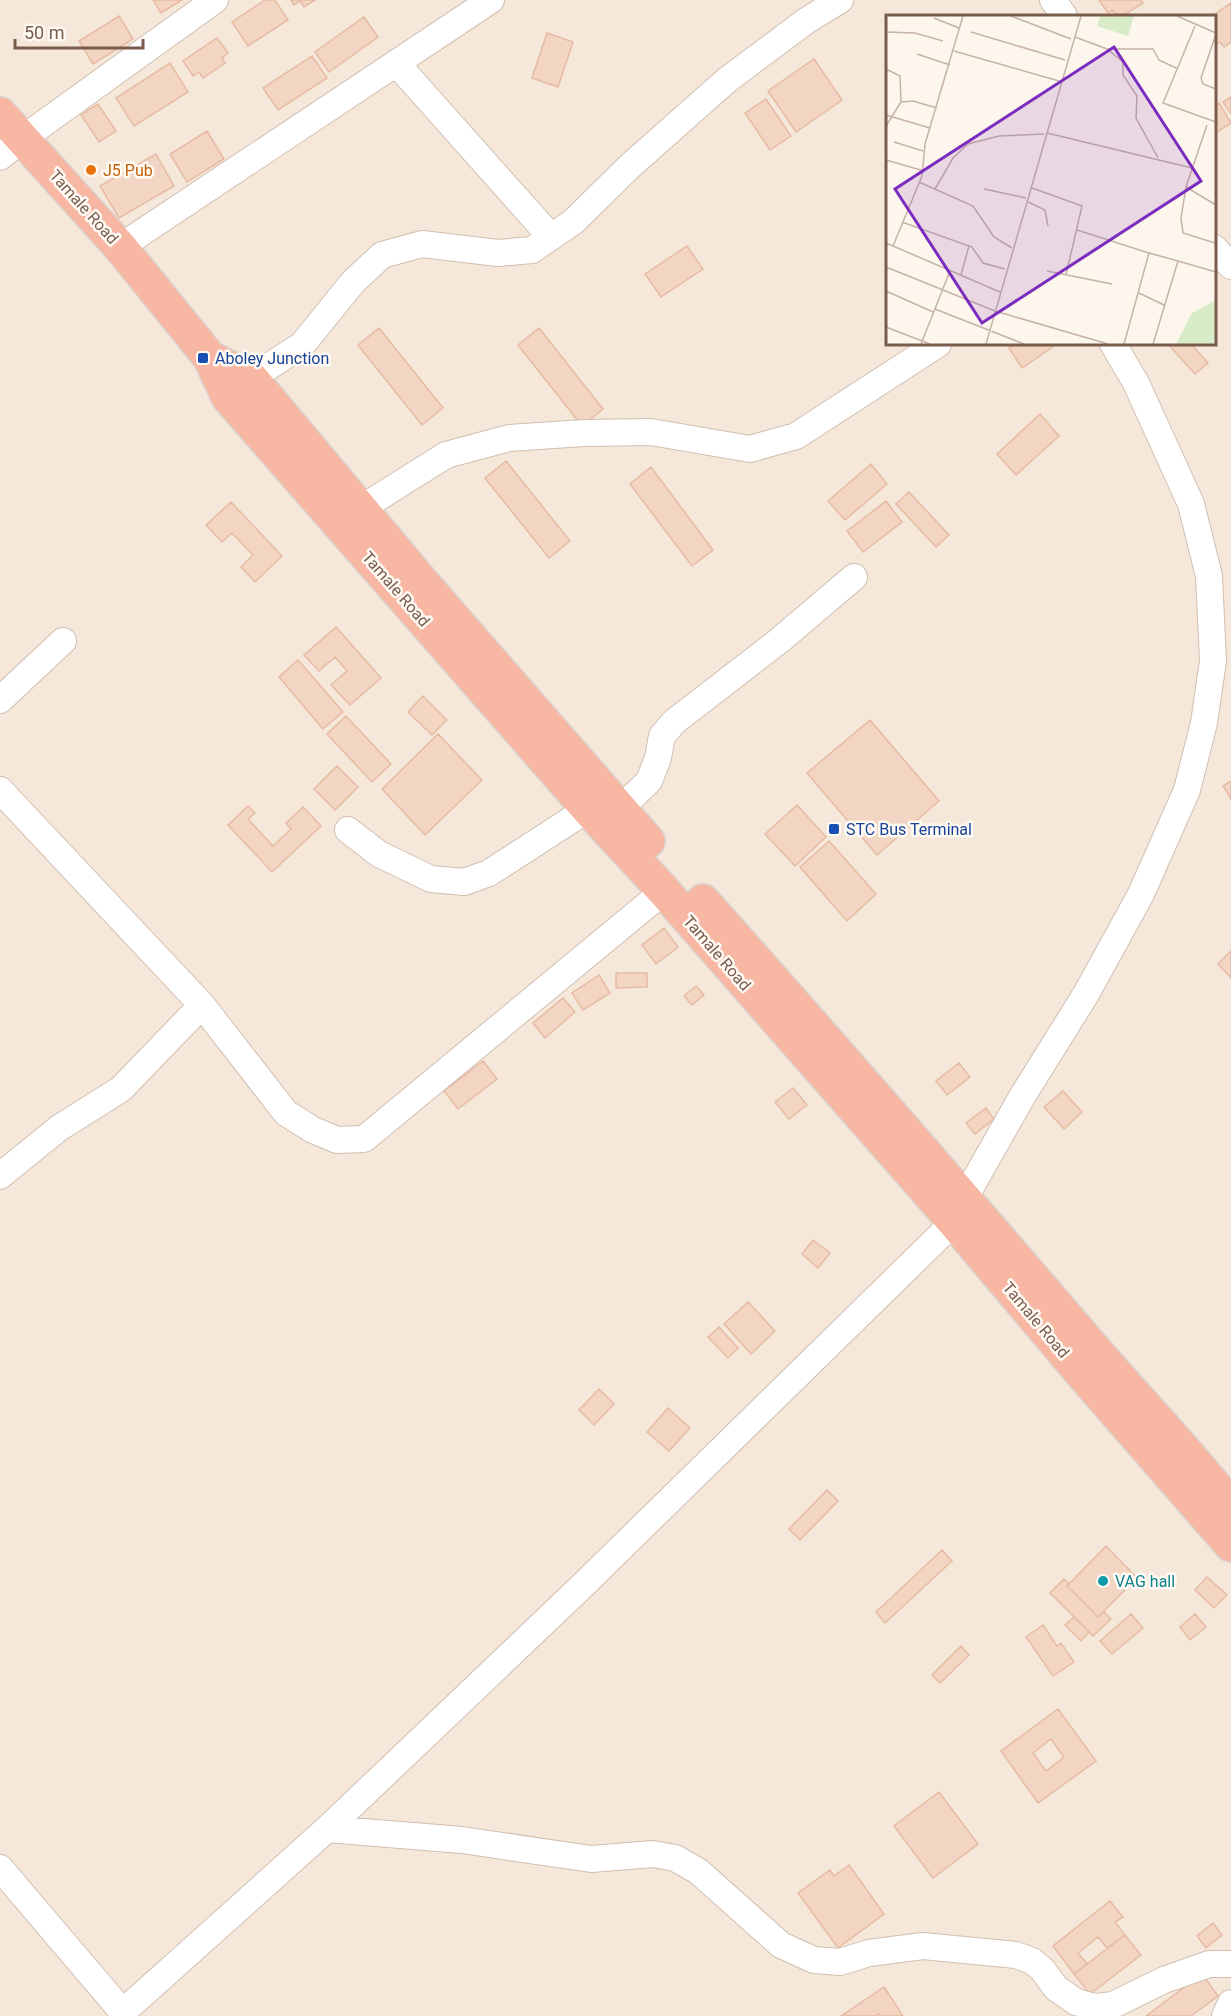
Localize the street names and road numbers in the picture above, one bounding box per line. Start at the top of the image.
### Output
street label: Tamale Road [46,166,122,248]
street label: Tamale Road [358,548,434,630]
street label: Tamale Road [679,912,755,994]
street label: Tamale Road [999,1278,1073,1362]

